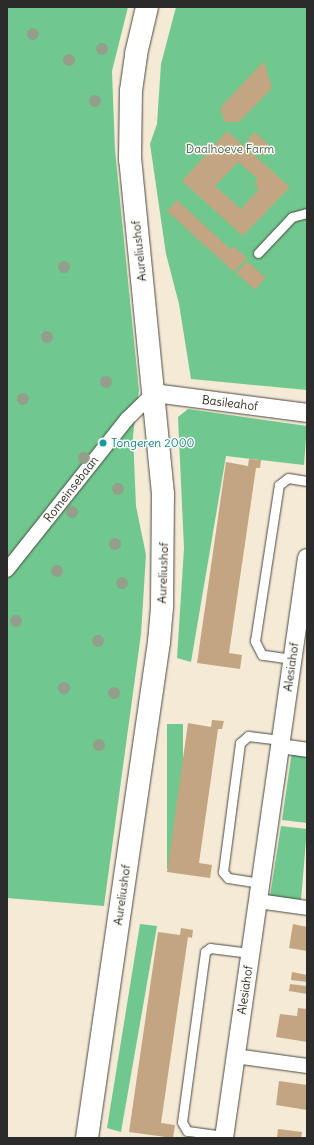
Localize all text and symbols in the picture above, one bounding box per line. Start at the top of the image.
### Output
park label: Daalhoeve Farm [186,142,274,156]
street label: Aureliushof [129,220,149,282]
street label: Basileahof [201,392,259,414]
place label: Tongeren 2000 [111,436,194,450]
marker: Tongeren 2000 [98,438,108,448]
street label: Romeinsebaan [41,453,101,525]
street label: Aureliushof [155,542,171,604]
street label: Alesiahof [280,642,302,692]
street label: Aureliushof [111,864,133,926]
street label: Alesiahof [234,965,256,1015]

